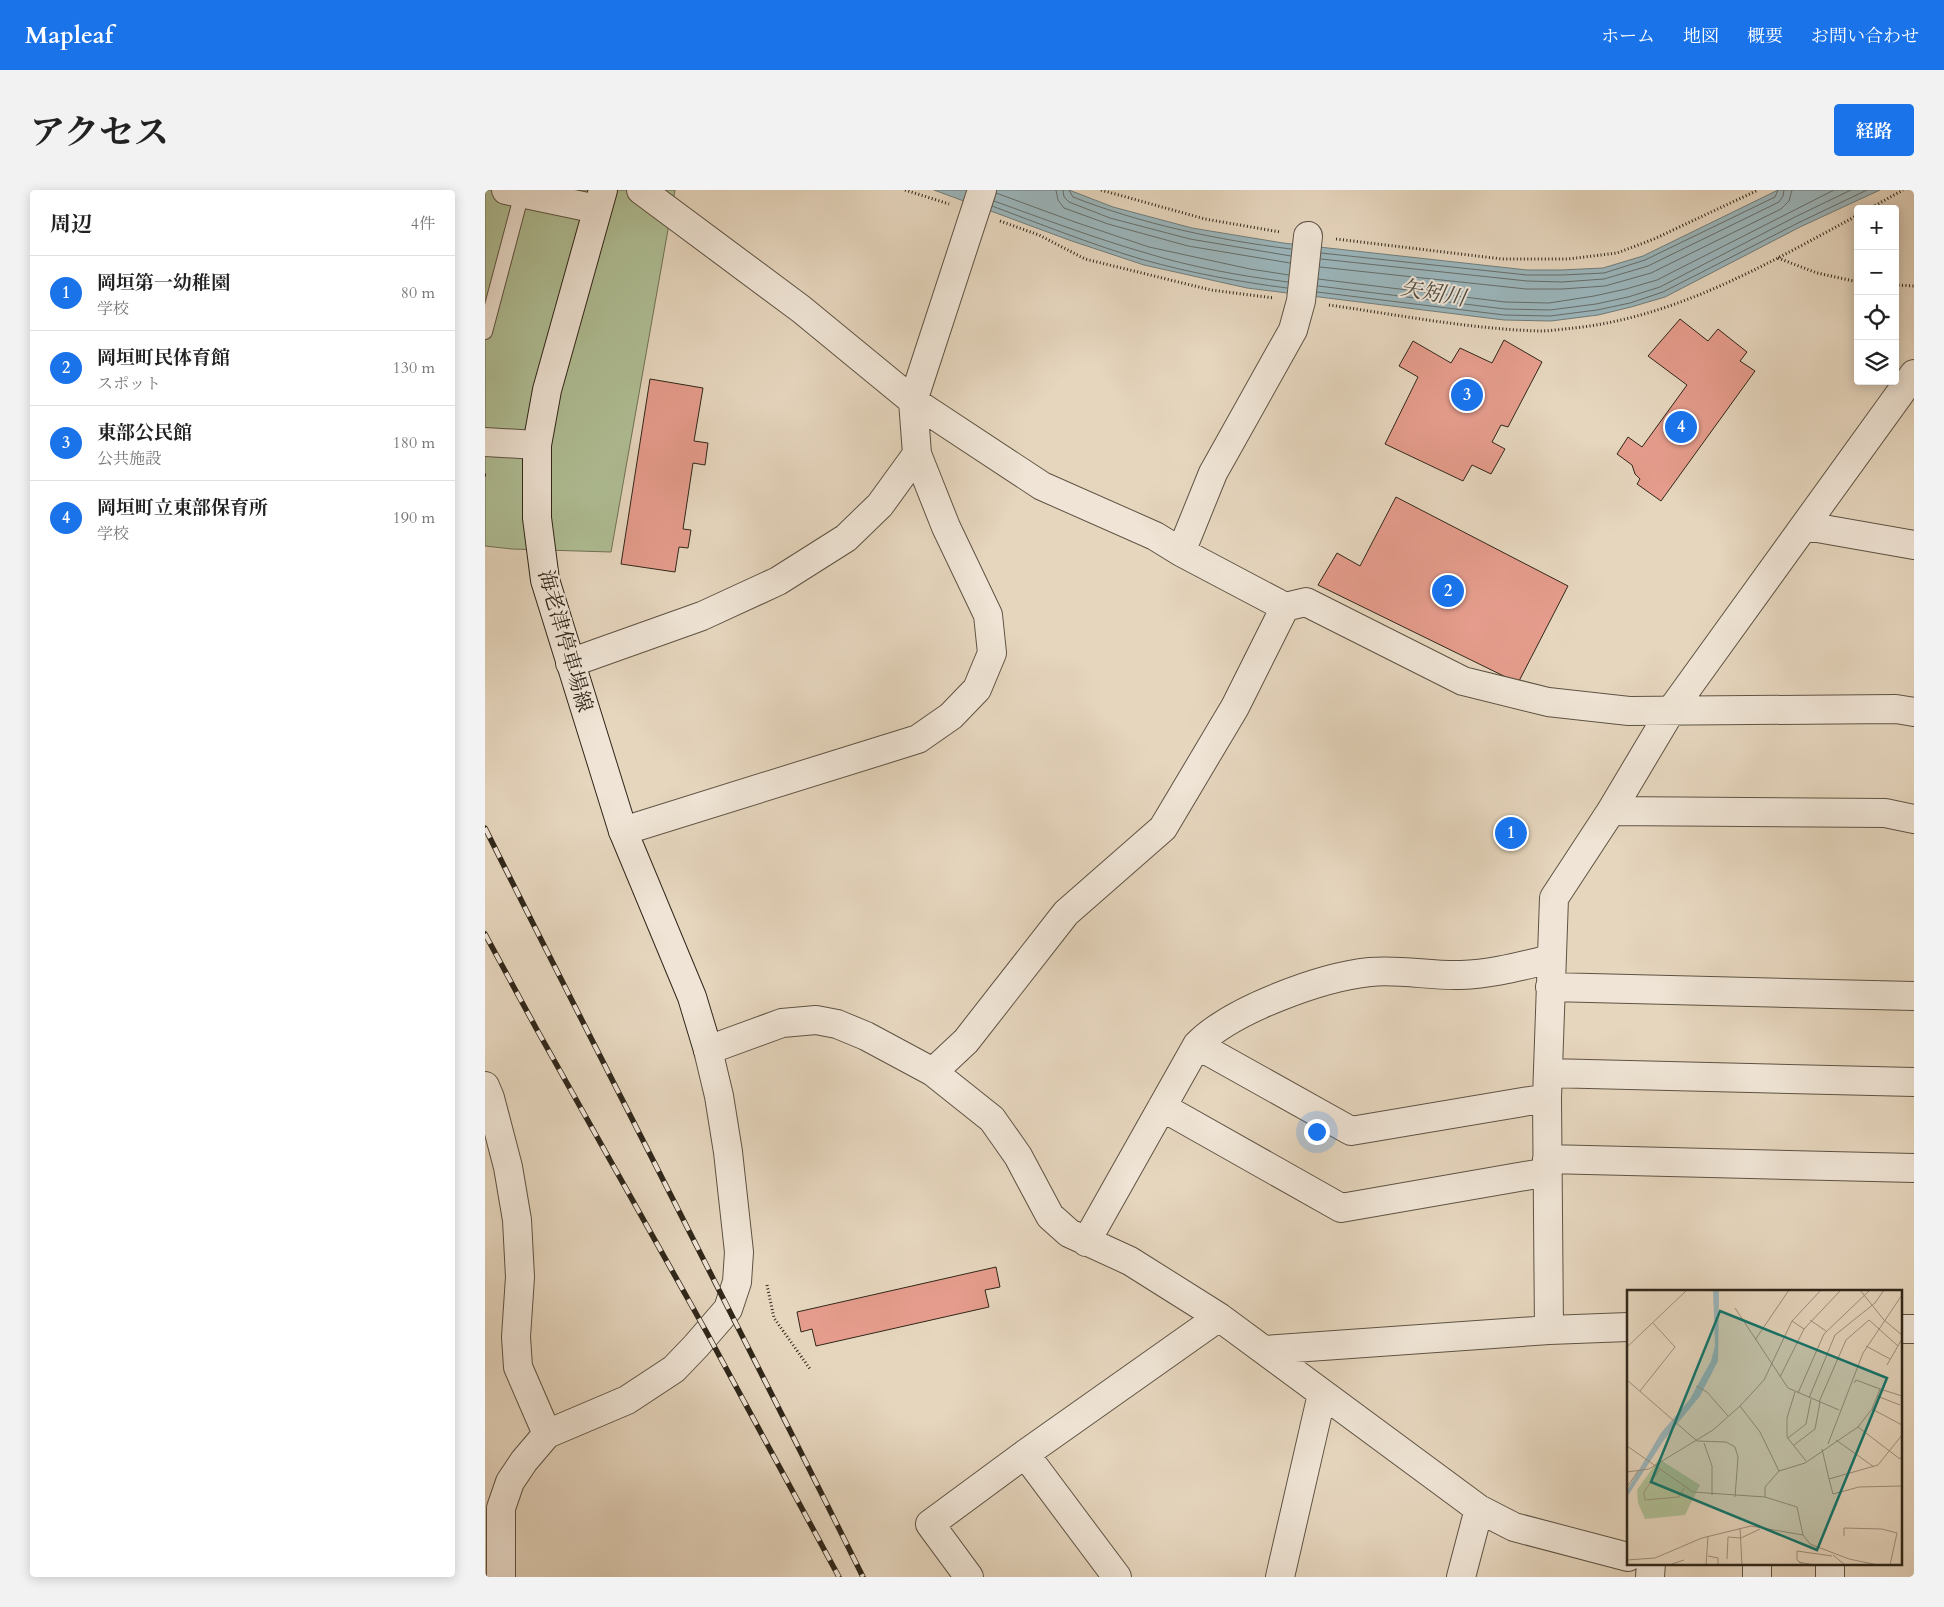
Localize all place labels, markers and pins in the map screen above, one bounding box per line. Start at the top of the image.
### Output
pin: 3 [1451,376,1483,414]
pin: 4 [1665,408,1697,446]
pin: 2 [1432,572,1464,610]
pin: 1 [1495,814,1527,852]

